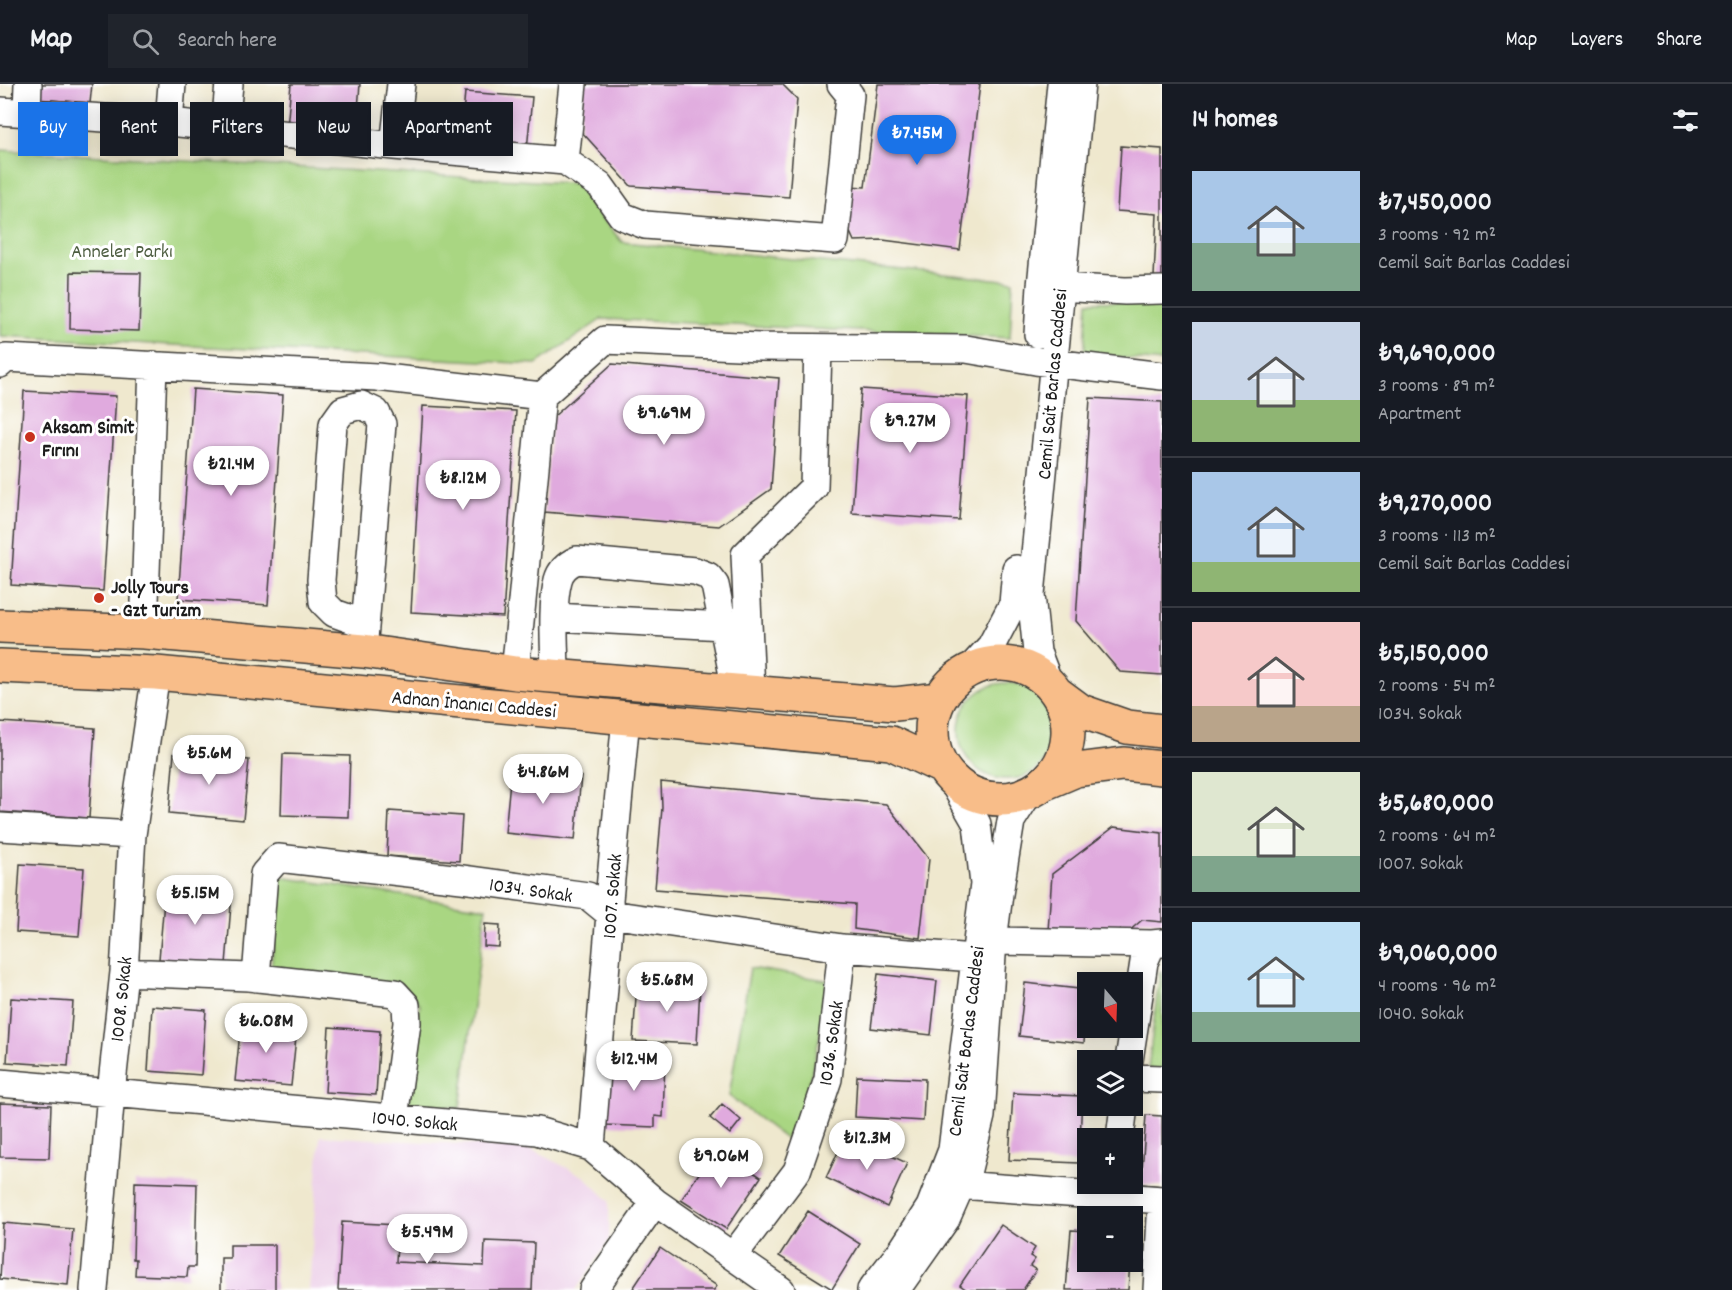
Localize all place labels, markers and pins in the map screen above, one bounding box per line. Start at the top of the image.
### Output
pin: ₺7.45M [868,115,966,166]
pin: ₺9.69M [615,395,713,446]
pin: ₺9.27M [861,403,959,454]
place label: Aksam Simit Fırını [42,415,135,466]
marker: Aksam Simit Fırını [23,430,37,444]
pin: ₺21.4M [182,446,280,497]
pin: ₺8.12M [414,460,512,511]
place label: Jolly Tours - Gzt Turizm [111,575,201,626]
marker: Jolly Tours - Gzt Turizm [92,591,106,605]
pin: ₺5.6M [167,735,251,786]
pin: ₺4.86M [494,754,592,805]
pin: ₺5.15M [146,875,244,926]
pin: ₺5.68M [618,962,716,1013]
pin: ₺6.08M [217,1003,315,1054]
pin: ₺12.4M [585,1041,683,1092]
pin: ₺12.3M [818,1120,916,1171]
pin: ₺9.06M [672,1138,770,1189]
pin: ₺5.49M [378,1214,476,1265]

